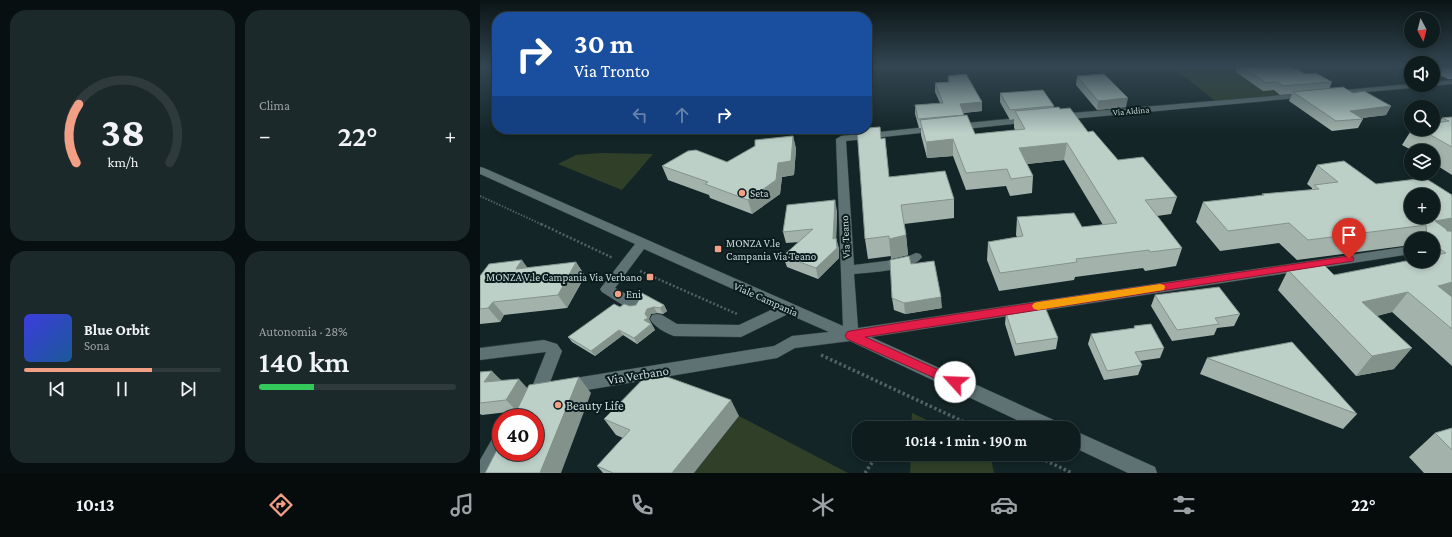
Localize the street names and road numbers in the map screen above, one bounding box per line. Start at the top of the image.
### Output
street label: Via Aldina [1112,104,1150,118]
street label: Via Teano [838,215,852,259]
street label: Viale Campania [732,279,800,319]
street label: Via Verbano [606,363,670,387]

